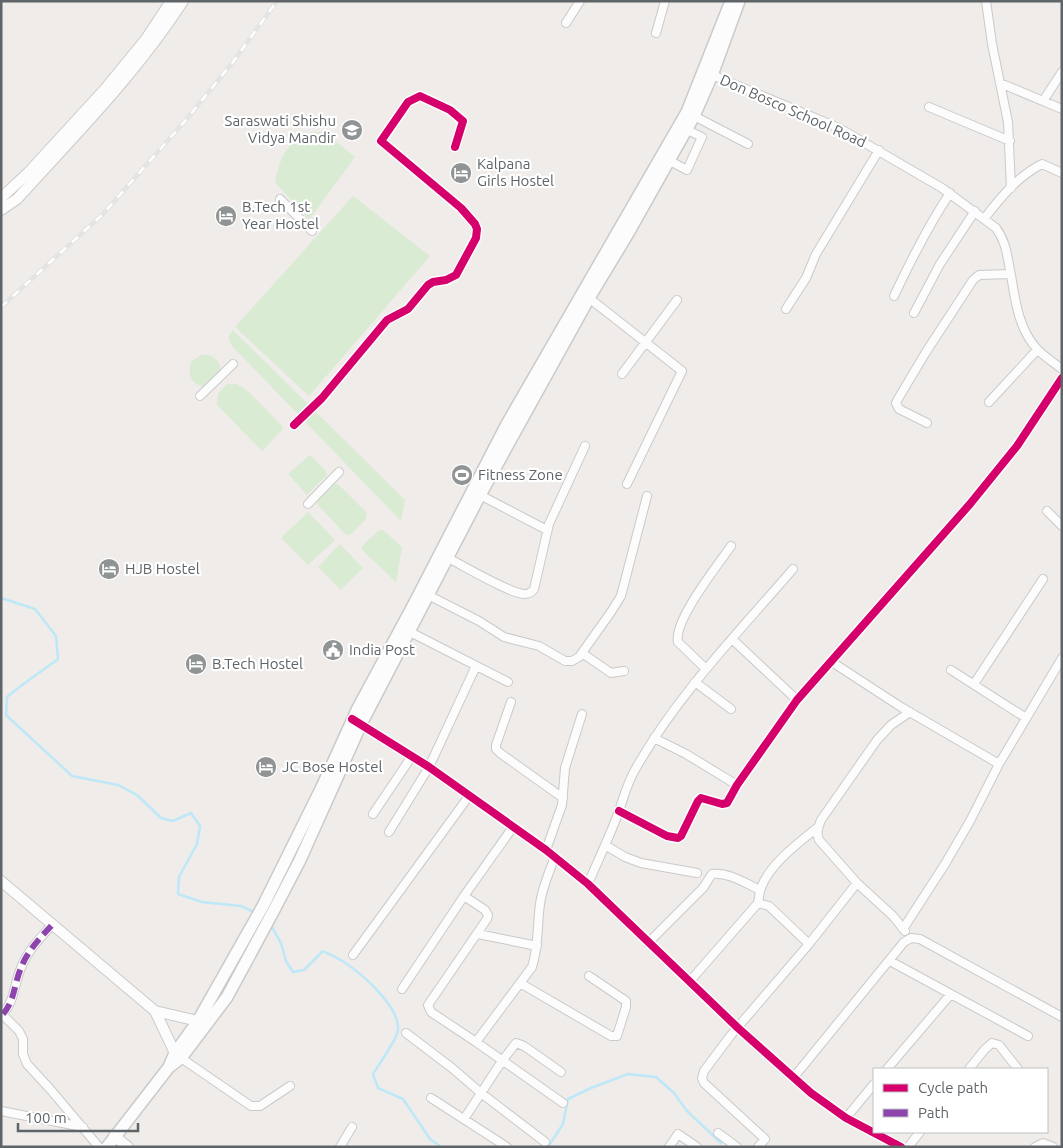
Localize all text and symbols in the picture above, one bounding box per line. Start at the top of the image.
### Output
street label: Don Bosco School Road [717,71,869,150]
place label: Saraswati Shishu Vidya Mandir [225,112,336,146]
school or university icon: Saraswati Shishu Vidya Mandir [340,118,364,142]
place label: Kalpana Girls Hostel [477,155,554,189]
hotel icon: Kalpana Girls Hostel [449,161,473,185]
place label: B.Tech 1st Year Hostel [242,198,319,232]
hotel icon: B.Tech 1st Year Hostel [214,204,238,228]
sports icon: Fitness Zone [450,463,474,487]
place label: Fitness Zone [478,466,563,483]
hotel icon: HJB Hostel [97,557,121,581]
place label: HJB Hostel [125,560,200,577]
public building icon: India Post [321,638,345,662]
place label: India Post [349,641,415,658]
hotel icon: B.Tech Hostel [184,652,208,676]
place label: B.Tech Hostel [212,655,303,672]
hotel icon: JC Bose Hostel [254,755,278,779]
place label: JC Bose Hostel [282,758,382,775]
legend [873,1068,1048,1133]
text: Cycle path [918,1079,988,1096]
scale bar [18,1100,138,1132]
text: Path [918,1104,949,1121]
text: 100 m [25,1109,67,1126]

